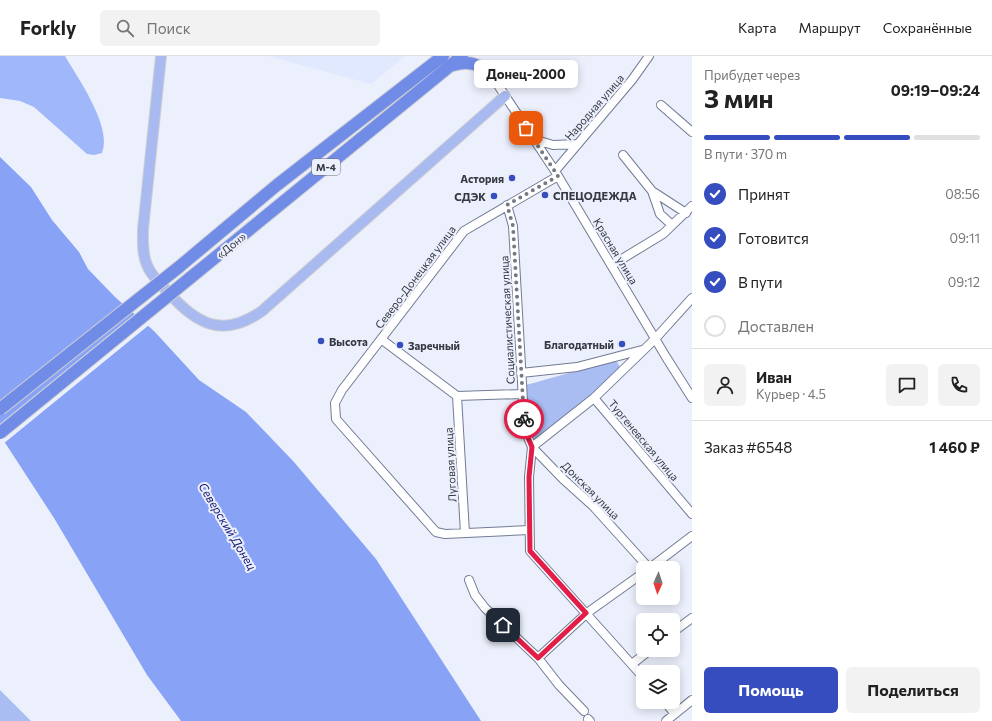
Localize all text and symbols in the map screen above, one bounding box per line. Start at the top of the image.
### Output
search box [100,10,380,46]
text: Forkly [20,16,76,39]
icon: search [114,17,136,39]
text: Поиск [146,19,191,37]
text: Карта [738,19,776,36]
text: Маршрут [798,19,861,36]
text: Сохранённые [883,19,972,36]
callout: Донец-2000 [474,60,578,88]
text: Донец-2000 [486,66,566,82]
text: Прибудет через [704,67,800,83]
street label: Народная улица [562,71,626,143]
text: 09:19–09:24 [891,81,980,99]
text: 3 мин [704,82,774,113]
pin [509,111,543,145]
icon: bag [515,117,537,139]
text: В пути · 370 m [704,146,787,162]
road number: М-4 [312,159,340,175]
place label: Астория [460,172,504,185]
marker: Астория [507,173,517,183]
icon: check [704,183,726,205]
text: Принят [738,185,790,203]
text: 08:56 [945,186,980,202]
place label: СПЕЦОДЕЖДА [553,189,637,202]
place label: СДЭК [454,190,486,203]
marker: СПЕЦОДЕЖДА [540,190,550,200]
marker: СДЭК [489,191,499,201]
street label: Красная улица [591,216,641,286]
street label: Северо-Донецкая улица [372,223,458,331]
icon: check [704,227,726,249]
street label: «Дон» [214,229,248,261]
text: Готовится [738,229,809,247]
text: 09:11 [949,230,980,246]
street label: Социалистическая улица [497,255,517,385]
icon: check [704,271,726,293]
text: В пути [738,273,783,291]
text: 09:12 [948,274,980,290]
text: Доставлен [738,317,814,335]
place label: Высота [329,335,368,348]
marker: Высота [316,336,326,346]
place label: Благодатный [544,338,614,351]
place label: Заречный [408,339,460,352]
marker: Благодатный [617,339,627,349]
marker: Заречный [395,340,405,350]
button: person [704,364,746,406]
button: chat [886,364,928,406]
button: phone [938,364,980,406]
text: Иван [756,368,792,386]
text: Курьер · 4.5 [756,386,826,402]
street label: Тургеневская улица [606,397,682,483]
courier [504,399,544,439]
icon: bike [513,408,535,430]
street label: Луговая улица [442,427,458,503]
text: Заказ #6548 [704,438,792,456]
text: 1 460 ₽ [929,438,980,456]
street label: Донская улица [559,458,623,522]
water label: Северский Донец [196,480,260,572]
north arrow [636,561,680,605]
map controls [636,561,680,709]
pin [486,608,520,642]
button: locate [636,613,680,657]
icon: home [492,614,514,636]
button: layers [636,665,680,709]
button: Помощь [704,667,838,713]
button: Поделиться [846,667,980,713]

